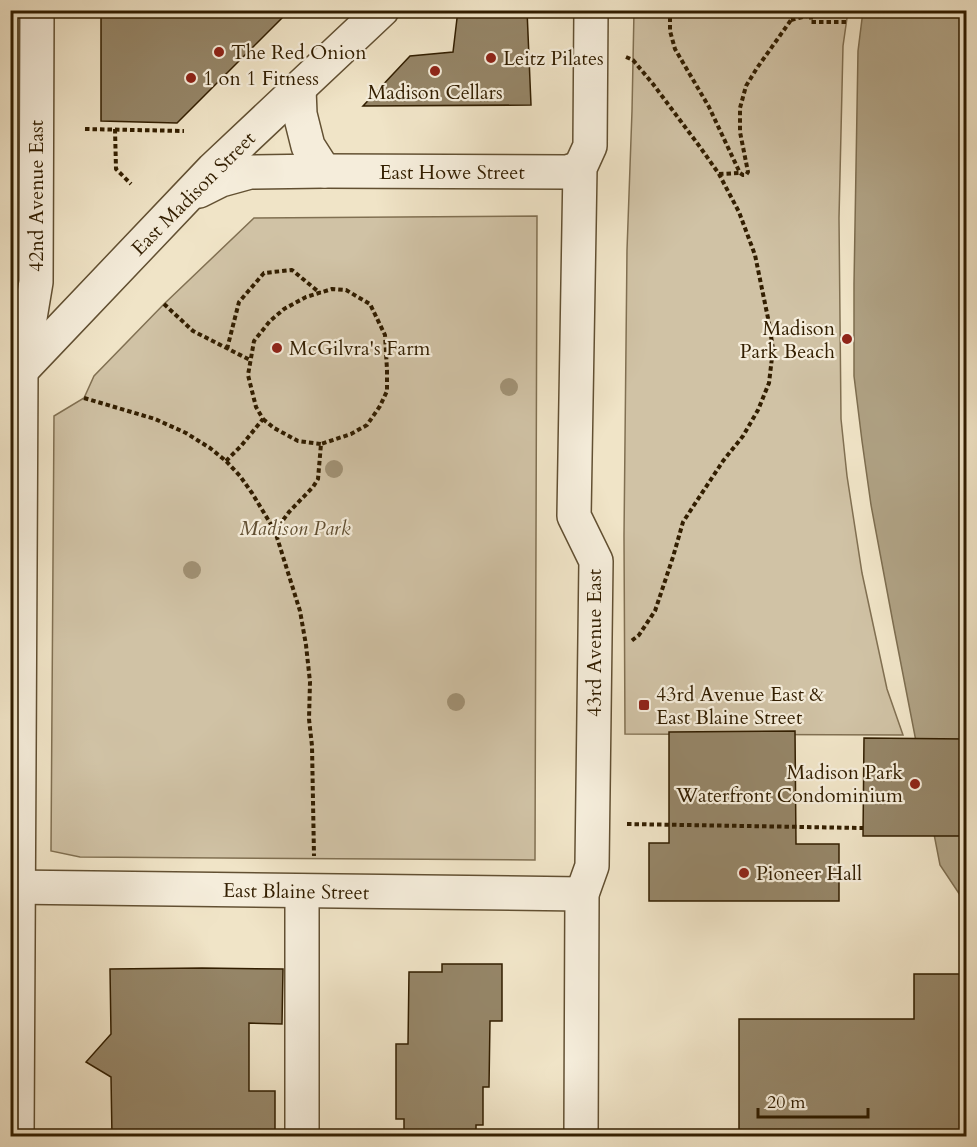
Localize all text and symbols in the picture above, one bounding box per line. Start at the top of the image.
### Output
place label: The Red Onion [231,39,367,66]
marker: The Red Onion [212,45,226,59]
place label: Leitz Pilates [503,45,604,72]
marker: Leitz Pilates [484,51,498,65]
marker: Madison Cellars [428,64,442,78]
place label: 1 on 1 Fitness [203,65,319,92]
marker: 1 on 1 Fitness [184,71,198,85]
place label: Madison Cellars [367,79,503,106]
street label: 42nd Avenue East [23,119,50,272]
street label: East Madison Street [125,125,262,261]
street label: East Howe Street [379,159,525,186]
place label: Madison Park Beach [740,315,836,365]
marker: Madison Park Beach [840,332,854,346]
place label: McGilvra's Farm [289,335,430,362]
marker: McGilvra's Farm [270,341,284,355]
park label: Madison Park [239,515,351,542]
street label: 43rd Avenue East [581,568,608,717]
place label: 43rd Avenue East & East Blaine Street [656,681,824,731]
marker: 43rd Avenue East & East Blaine Street [637,698,651,712]
place label: Madison Park Waterfront Condominium [675,759,903,809]
marker: Madison Park Waterfront Condominium [908,777,922,791]
place label: Pioneer Hall [756,860,862,887]
marker: Pioneer Hall [737,866,751,880]
street label: East Blaine Street [223,877,370,906]
scale bar [758,1081,868,1119]
text: 20 m [767,1090,806,1115]

